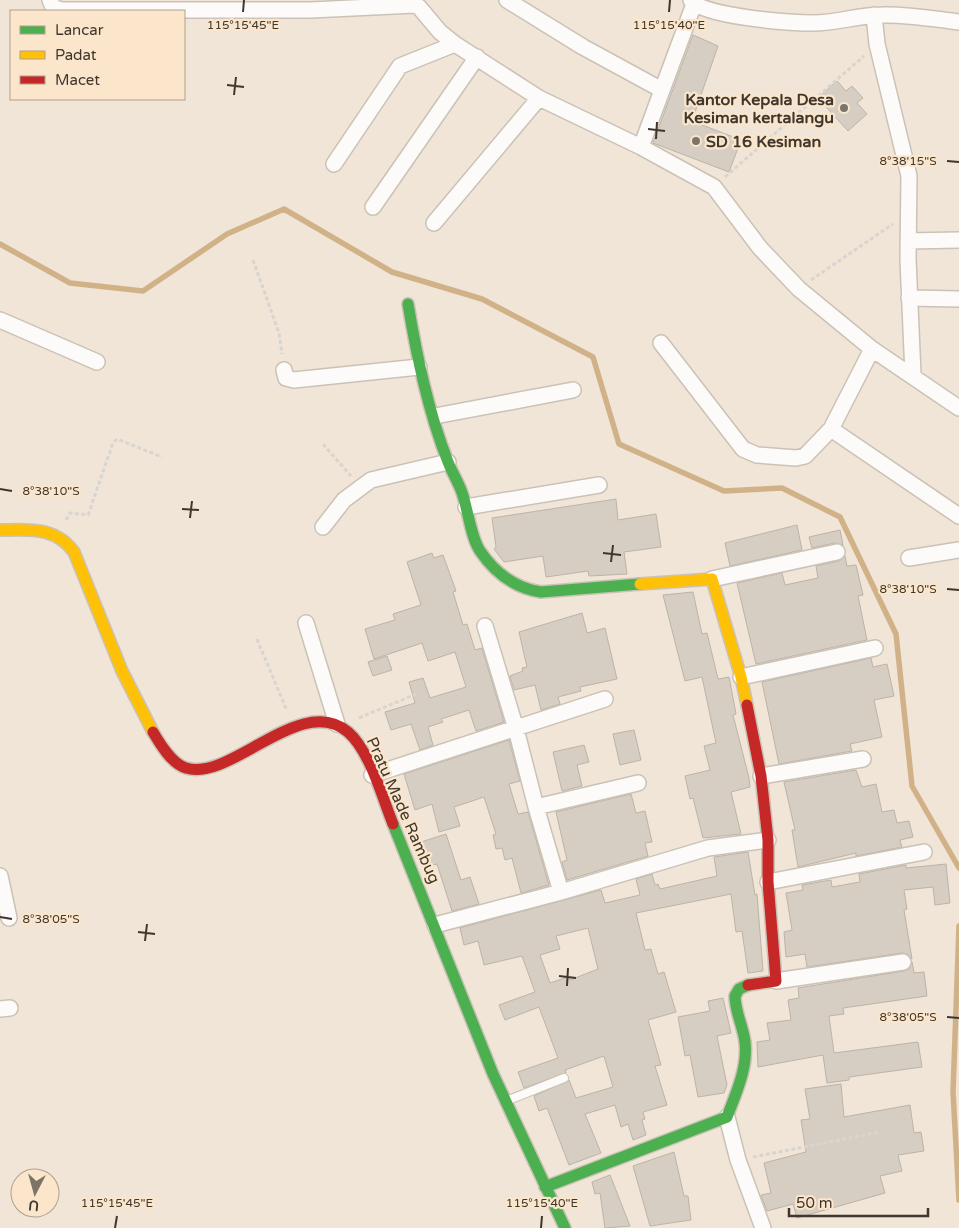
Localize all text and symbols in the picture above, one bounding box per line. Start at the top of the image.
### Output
legend [10,10,185,100]
text: 115°15'45"E [207,18,279,32]
text: 115°15'40"E [633,18,705,32]
text: Lancar [55,21,104,39]
text: Padat [55,46,97,64]
text: Macet [55,71,100,89]
place label: Kantor Kepala Desa Kesiman kertalangu [684,90,834,128]
marker: Kantor Kepala Desa Kesiman kertalangu [838,102,850,114]
place label: SD 16 Kesiman [706,132,821,152]
marker: SD 16 Kesiman [690,135,702,147]
text: 8°38'15"S [879,154,937,168]
text: 8°38'10"S [22,484,80,498]
text: 8°38'10"S [879,582,937,596]
street label: Pratu Made Rambug [362,734,444,887]
text: 8°38'05"S [22,912,80,926]
text: 8°38'05"S [879,1010,937,1024]
north arrow [10,1168,60,1218]
scale bar [789,1186,928,1218]
text: 50 m [796,1194,833,1212]
text: U [28,1196,40,1214]
text: 115°15'45"E [81,1196,153,1210]
text: 115°15'40"E [506,1196,578,1210]

